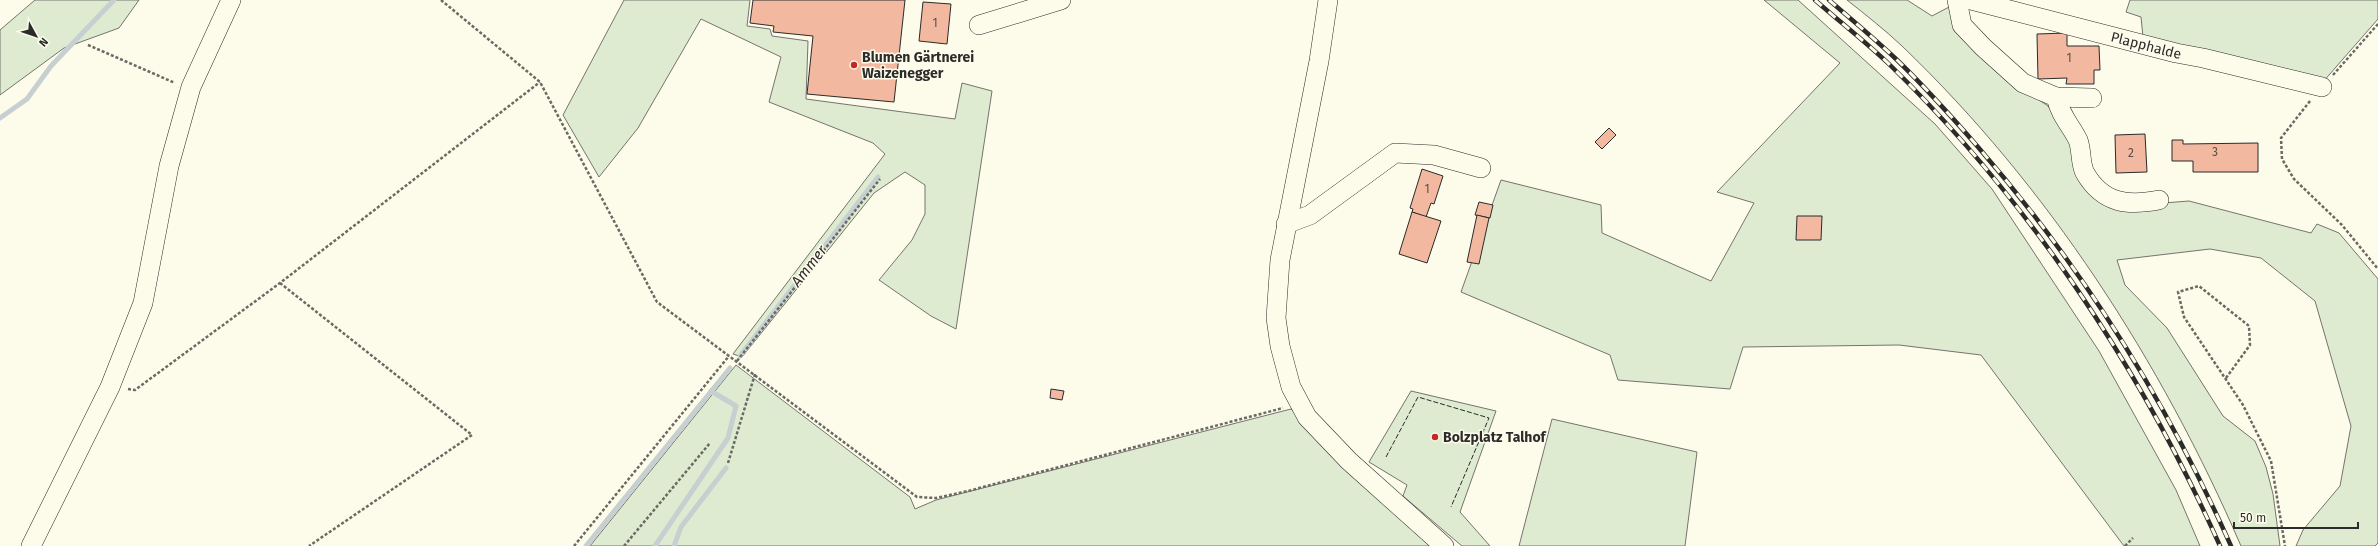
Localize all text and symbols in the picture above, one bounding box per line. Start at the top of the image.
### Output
north arrow [16,16,56,56]
house number: 1 [932,16,938,30]
street label: Plapphalde [2109,28,2183,62]
text: N [36,35,51,49]
place label: Blumen Gärtnerei Waizenegger [862,49,974,82]
house number: 1 [2066,51,2072,65]
marker: Blumen Gärtnerei Waizenegger [849,60,859,70]
house number: 3 [2212,145,2218,159]
house number: 2 [2128,146,2134,160]
house number: 1 [1424,182,1430,196]
water label: Ammer [787,241,831,291]
place label: Bolzplatz Talhof [1443,429,1548,446]
marker: Bolzplatz Talhof [1430,432,1440,442]
scale bar [2234,504,2358,530]
text: 50 m [2240,511,2266,525]

